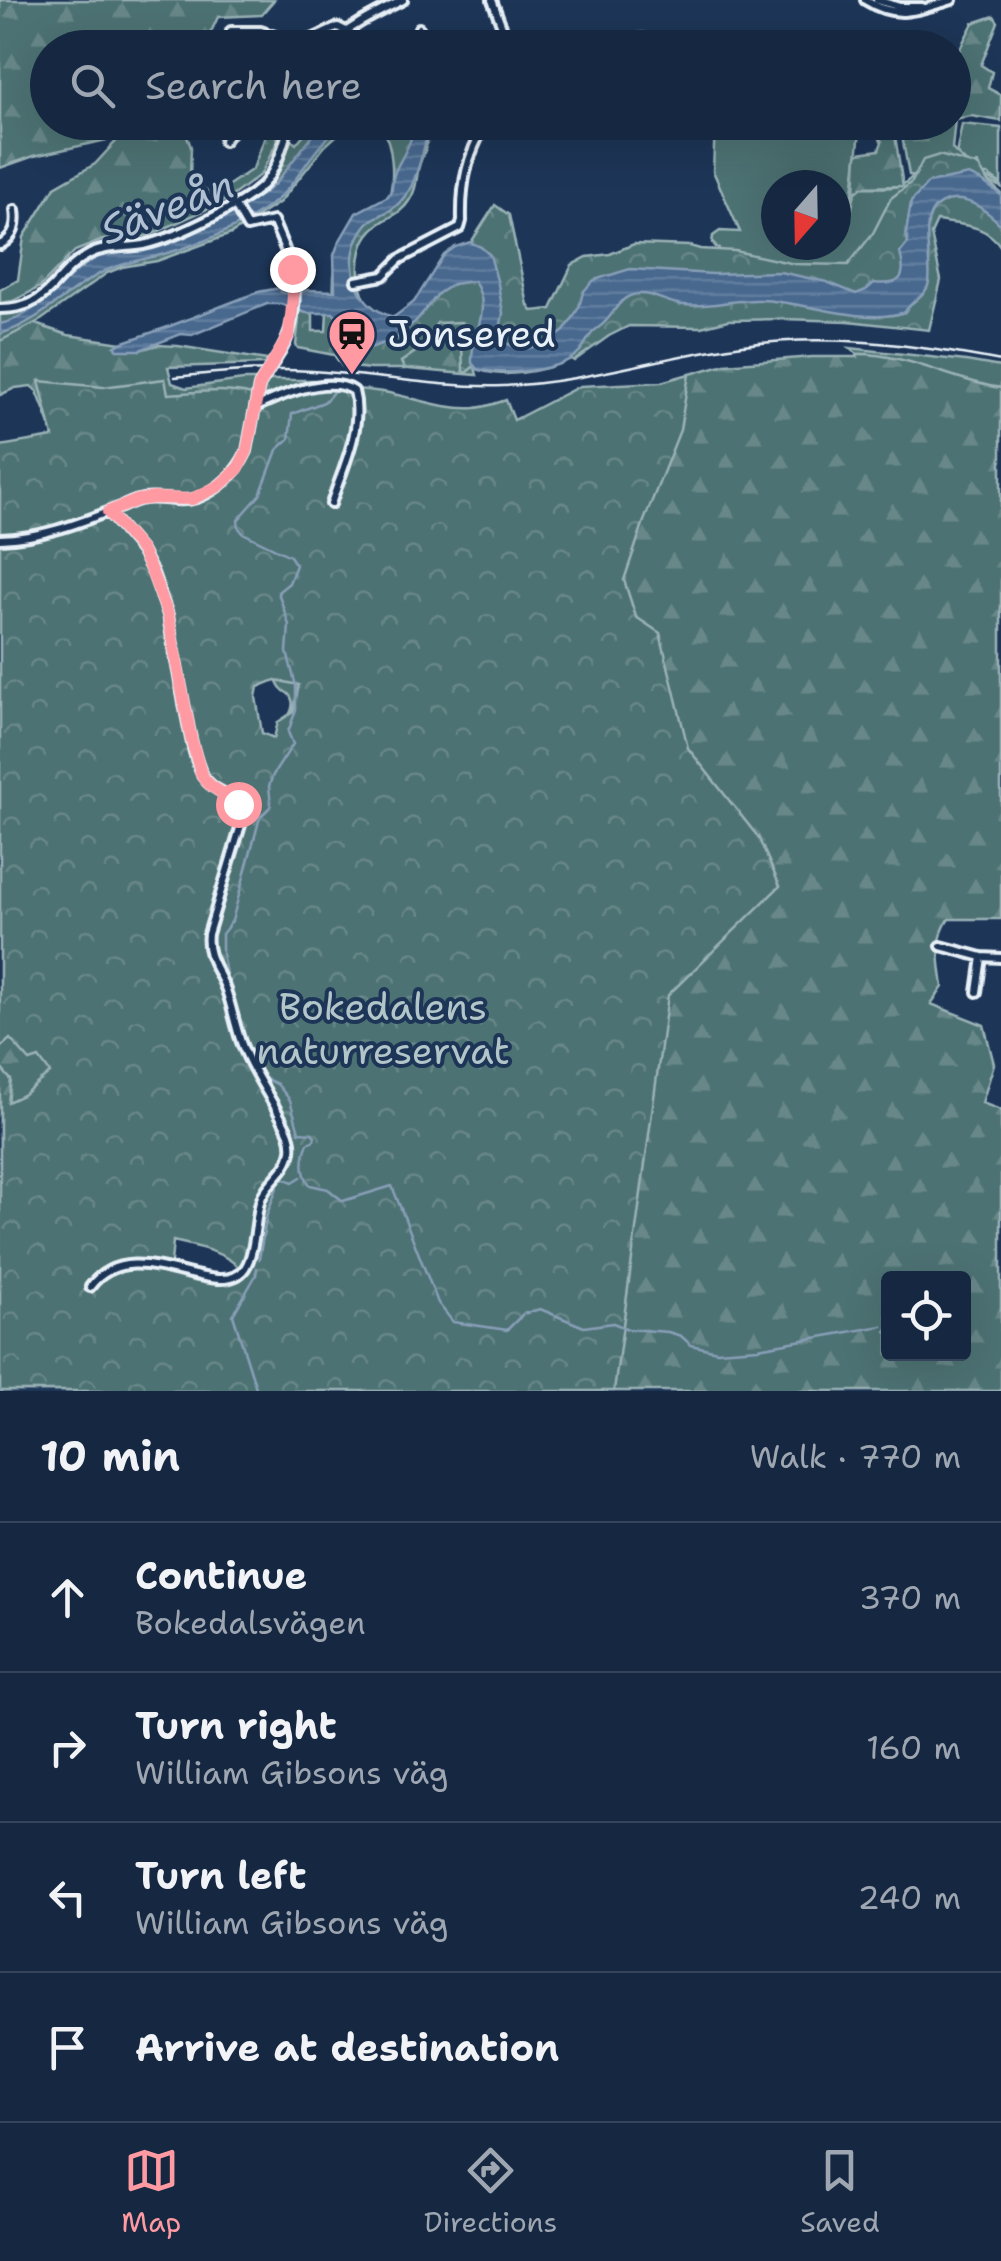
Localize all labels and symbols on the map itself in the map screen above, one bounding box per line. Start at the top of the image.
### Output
water label: Säveån [92,157,242,257]
north arrow [761,170,851,260]
route end [270,247,316,293]
station icon: Jonsered [326,308,378,376]
place label: Jonsered [387,308,556,359]
route start [216,782,262,828]
park label: Bokedalens naturreservat [256,981,510,1076]

